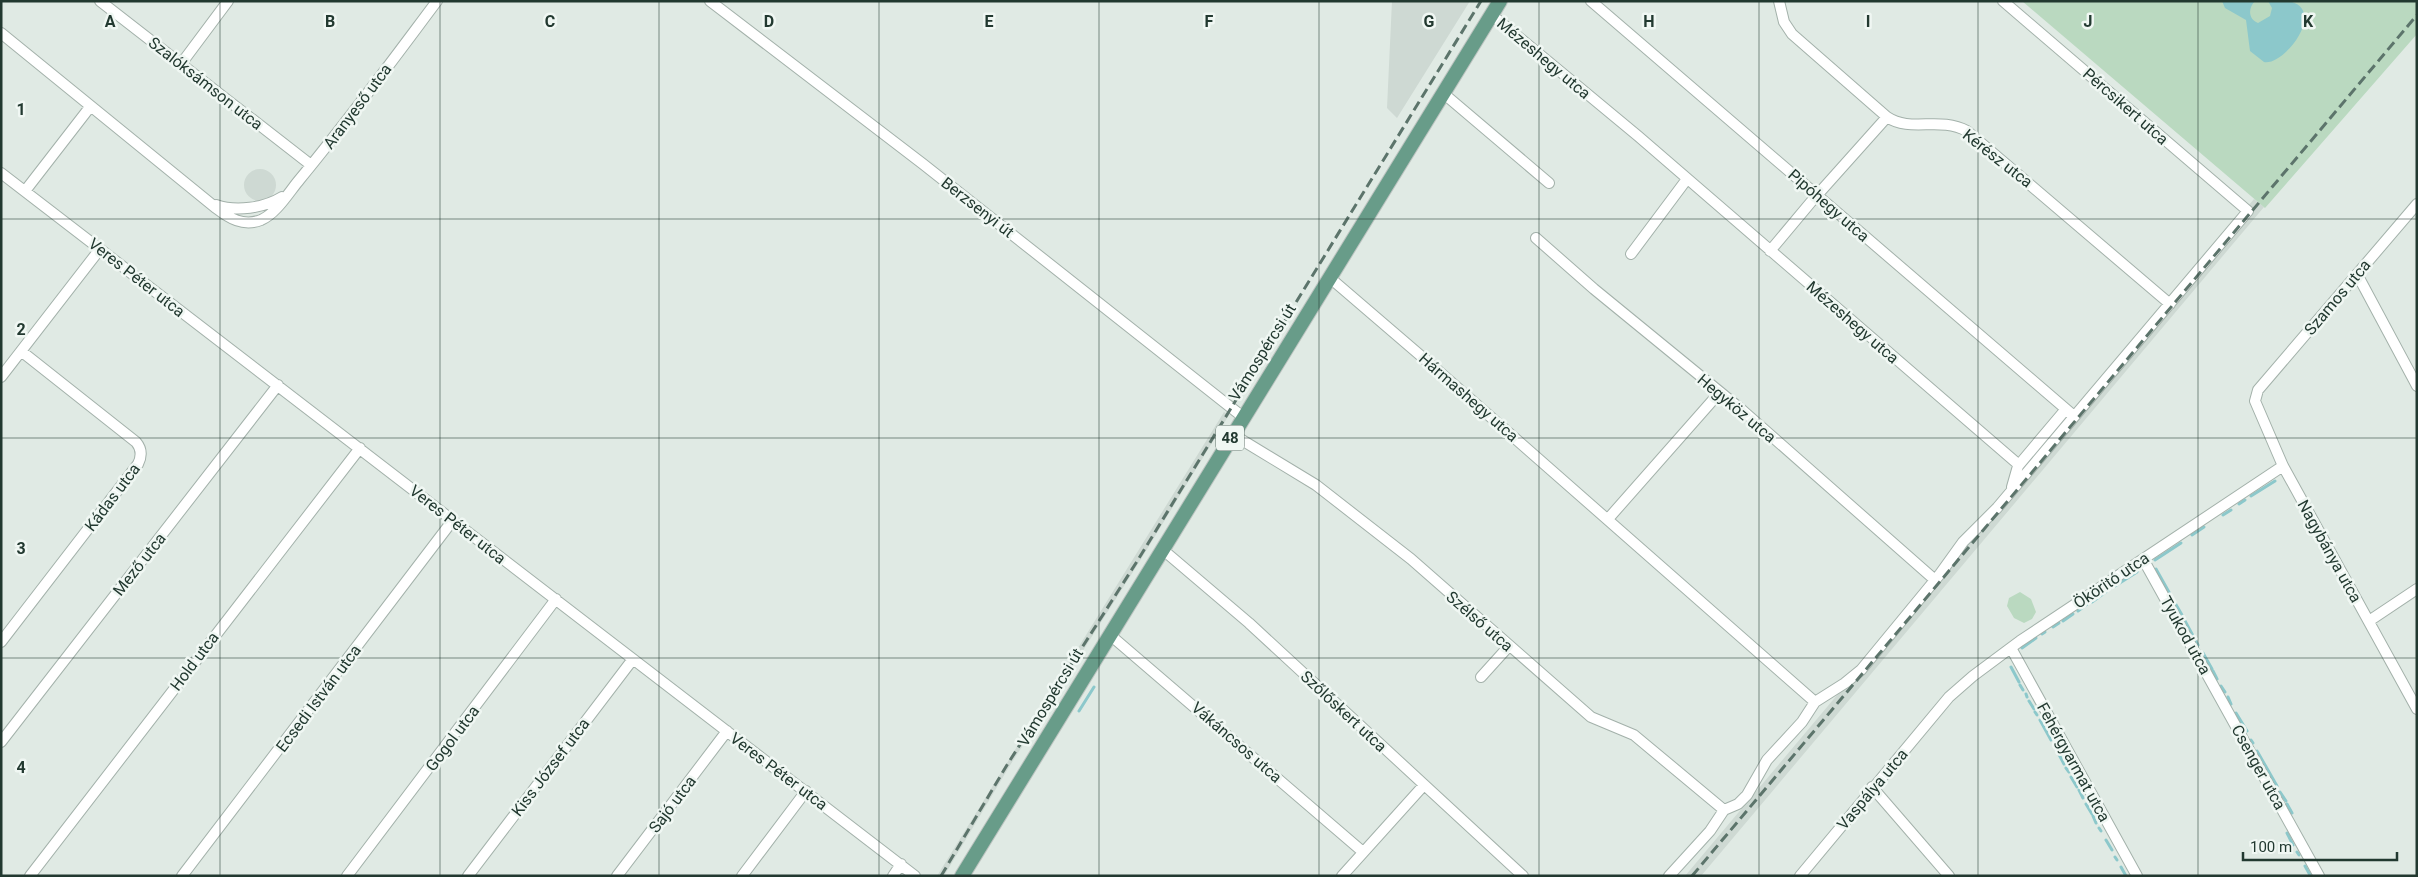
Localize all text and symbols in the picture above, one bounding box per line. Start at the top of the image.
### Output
text: A [105,12,116,31]
text: B [325,12,335,31]
text: C [545,12,555,31]
text: D [764,12,774,31]
text: E [985,12,994,31]
text: F [1205,12,1214,31]
text: G [1424,12,1435,31]
text: H [1643,12,1655,31]
text: I [1866,12,1870,31]
text: J [2084,12,2092,31]
text: K [2303,12,2314,31]
street label: Mézeshegy utca [1493,14,1594,103]
street label: Szalóksámson utca [145,33,267,134]
street label: Aranyeső utca [319,60,396,153]
street label: Pércsikert utca [2079,64,2172,149]
text: 1 [16,100,26,119]
street label: Kérész utca [1959,125,2036,192]
street label: Pipóhegy utca [1784,165,1873,246]
street label: Berzsenyi út [938,173,1018,242]
street label: Veres Péter utca [85,234,189,321]
street label: Szamos utca [2300,256,2374,339]
street label: Mézeshegy utca [1803,277,1903,368]
street label: Vámospércsi út [1225,300,1300,404]
text: 2 [16,320,26,339]
street label: Hármashegy utca [1415,349,1522,446]
street label: Hegyköz utca [1694,370,1780,447]
road number: 48 [1216,426,1244,450]
street label: Kádas utca [81,460,144,535]
street label: Veres Péter utca [406,481,510,568]
street label: Nagybánya utca [2294,497,2366,606]
street label: Mező utca [109,529,170,600]
text: 3 [16,539,26,558]
street label: Ököritó utca [2070,548,2153,613]
street label: Szélső utca [1442,587,1517,656]
street label: Tyukod utca [2156,593,2215,678]
street label: Hold utca [166,628,223,694]
street label: Ecsedi István utca [272,641,365,756]
street label: Vámospércsi út [1014,645,1087,750]
street label: Szőlőskert utca [1297,667,1390,756]
street label: Vákáncsos utca [1188,698,1286,787]
street label: Fehérgyarmat utca [2033,699,2114,825]
street label: Gogol utca [422,702,483,775]
street label: Kiss József utca [507,715,593,820]
street label: Csenger utca [2227,722,2290,813]
street label: Veres Péter utca [726,729,831,814]
street label: Vaspálya utca [1833,745,1912,834]
text: 4 [16,758,26,777]
street label: Sajó utca [645,772,700,836]
scale bar [2243,830,2397,862]
text: 100 m [2250,838,2292,856]

